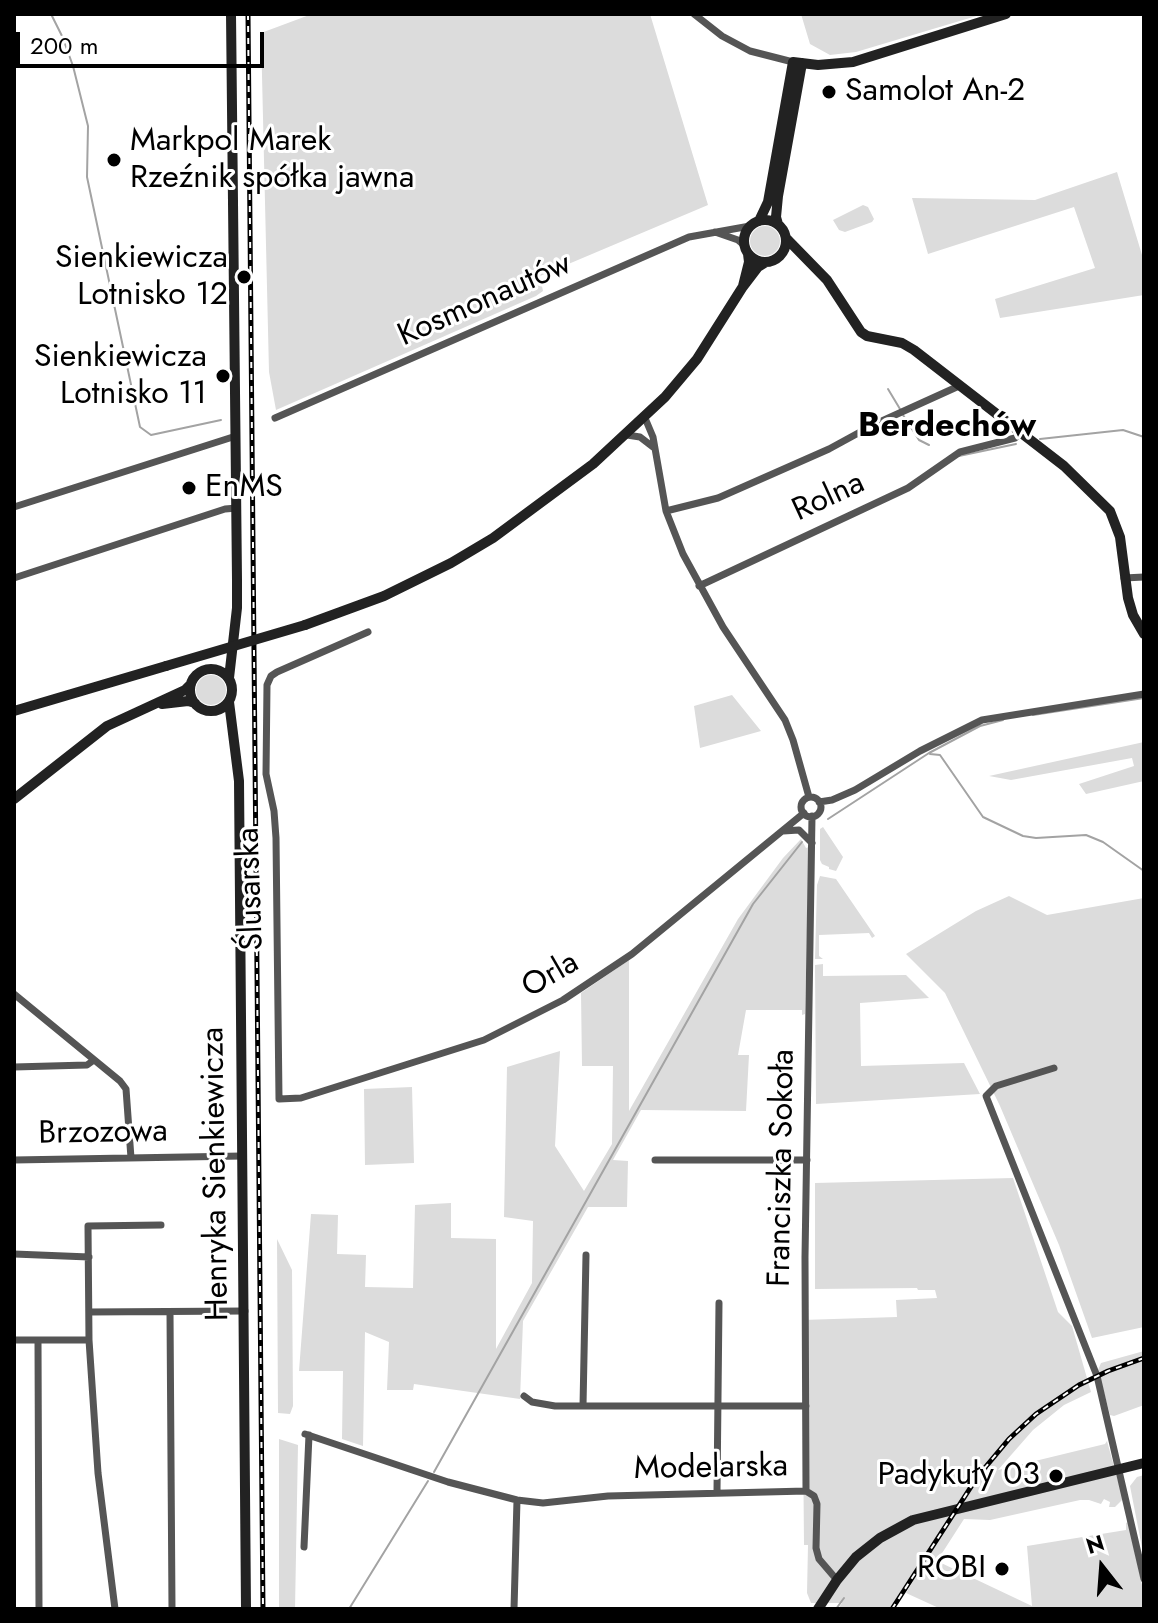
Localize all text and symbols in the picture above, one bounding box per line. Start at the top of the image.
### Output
scale bar [20,16,268,66]
text: 200 m [30,28,98,63]
place label: Samolot An-2 [845,73,1025,111]
marker: Samolot An-2 [820,83,838,101]
place label: Markpol Marek Rzeźnik spółka jawna [130,123,414,198]
marker: Markpol Marek Rzeźnik spółka jawna [105,151,123,169]
place label: Sienkiewicza Lotnisko 12 [55,240,228,315]
street label: Kosmonautów [393,246,577,356]
marker: Sienkiewicza Lotnisko 12 [235,268,253,286]
place label: Sienkiewicza Lotnisko 11 [34,339,207,414]
marker: Sienkiewicza Lotnisko 11 [214,367,232,385]
district label: Berdechów [858,408,1036,448]
street label: Rolna [787,465,871,531]
place label: EnMS [205,469,283,507]
marker: EnMS [180,479,198,497]
street label: Ślusarska [231,827,273,951]
street label: Orla [516,945,586,1007]
street label: Henryka Sienkiewicza [195,1027,239,1321]
street label: Franciszka Sokoła [762,1049,804,1287]
street label: Brzozowa [38,1114,168,1154]
street label: Modelarska [634,1448,788,1490]
place label: Padykuły 03 [877,1457,1040,1495]
marker: Padykuły 03 [1047,1467,1065,1485]
text: N [1082,1526,1108,1562]
north arrow [1062,1527,1142,1607]
place label: ROBI [917,1550,986,1588]
marker: ROBI [993,1560,1011,1578]

